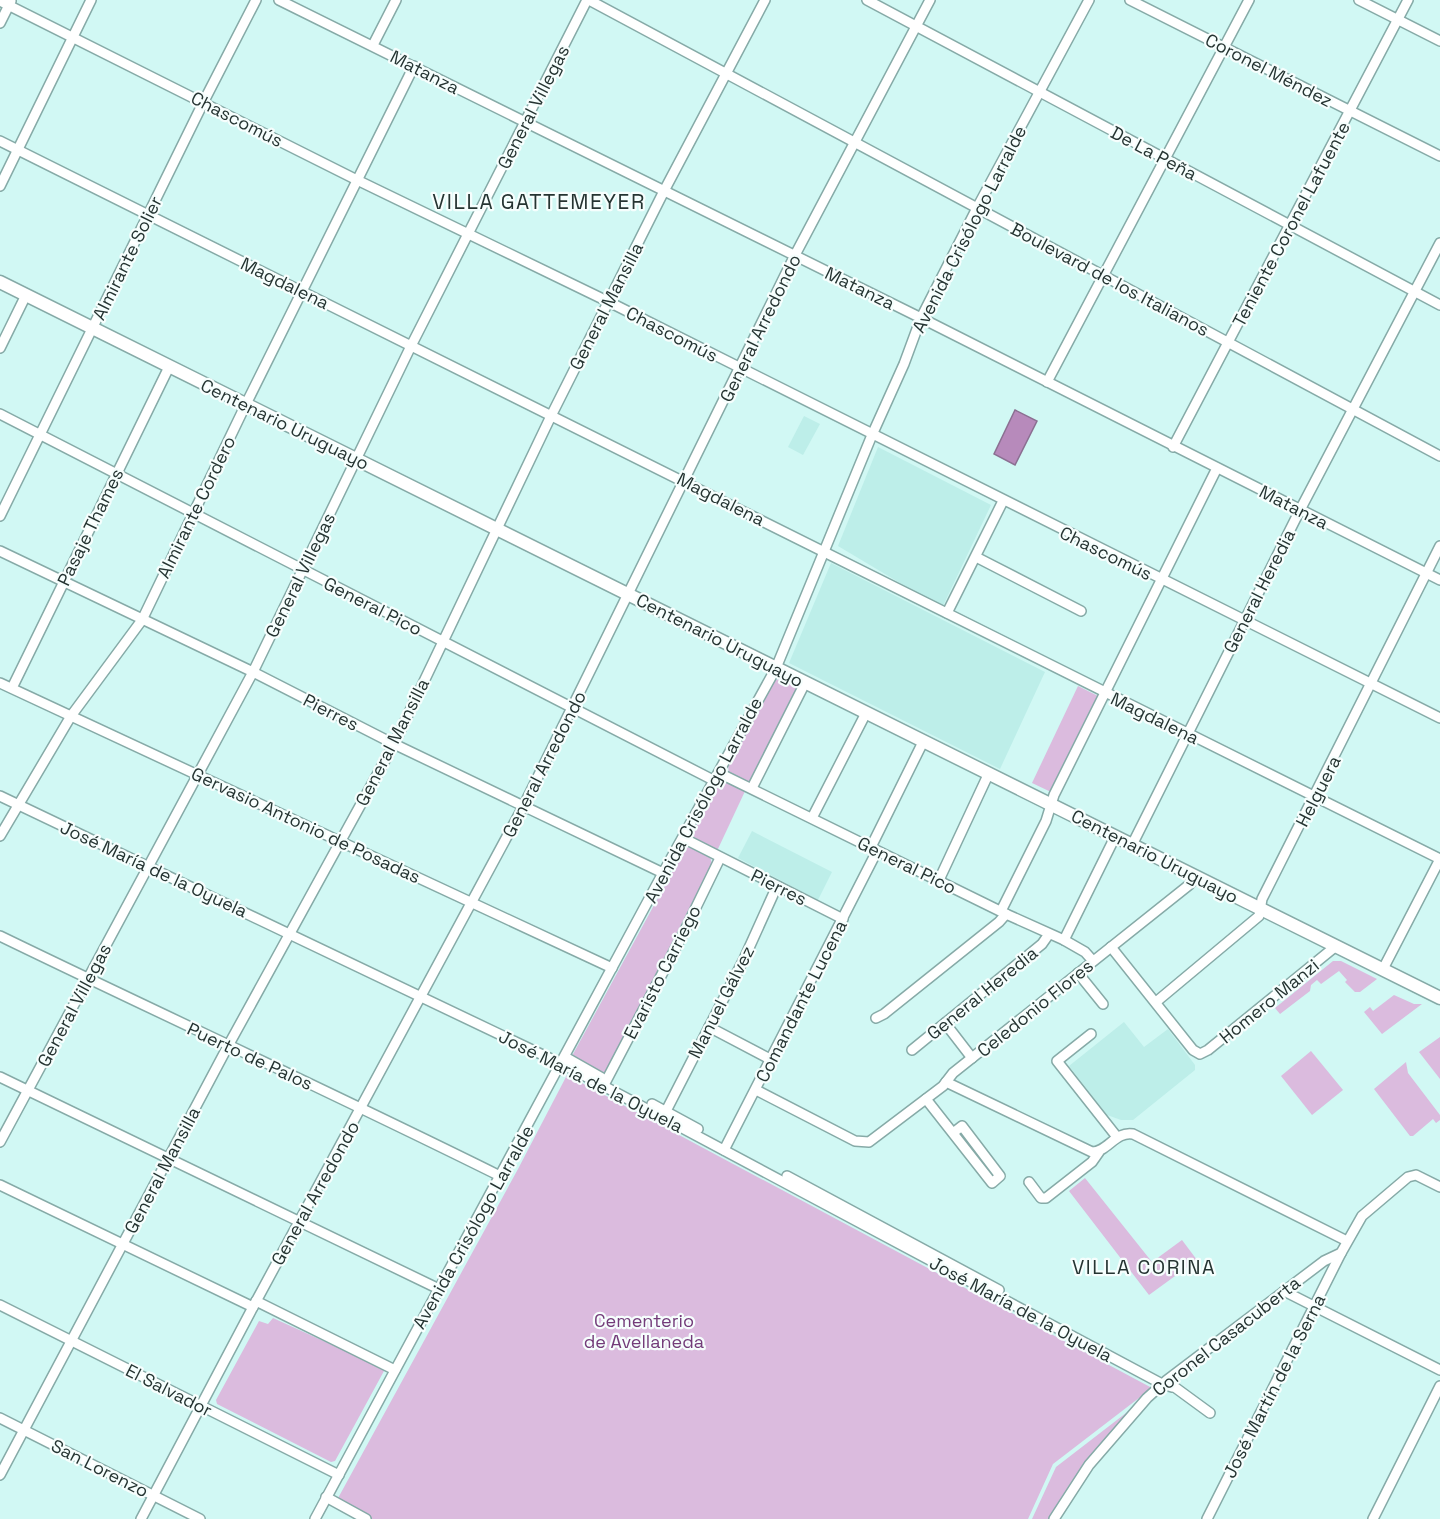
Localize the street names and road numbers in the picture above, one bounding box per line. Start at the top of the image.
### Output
street label: Coronel Méndez [1202,28,1336,112]
street label: General Villegas [492,41,574,173]
street label: Matanza [387,45,463,99]
street label: Chascomús [187,86,287,152]
street label: Teniente Coronel Lafuente [1227,117,1355,331]
street label: Avenida Crisólogo Larralde [907,121,1031,337]
street label: De La Peña [1107,121,1201,185]
street label: Almirante Solier [87,192,167,324]
street label: Boulevard de los Italianos [1007,217,1213,341]
street label: General Mansilla [564,238,648,374]
street label: General Arredondo [714,250,806,406]
street label: Magdalena [237,252,333,314]
street label: Matanza [821,261,899,315]
street label: Chascomús [622,301,722,367]
street label: Centenario Uruguayo [197,373,373,475]
street label: Almirante Cordero [152,432,240,582]
street label: Pasaje Thames [52,465,128,589]
street label: Magdalena [673,467,769,531]
street label: Matanza [1256,480,1332,534]
street label: General Villegas [260,509,340,641]
street label: Chascomús [1056,521,1156,585]
street label: General Heredia [1218,525,1300,657]
street label: General Pico [320,571,426,641]
street label: Centenario Uruguayo [633,588,807,692]
street label: General Mansilla [350,674,434,810]
street label: General Arredondo [497,687,591,841]
street label: Magdalena [1107,687,1203,749]
street label: Pierres [299,688,363,736]
street label: Avenida Crisólogo Larralde [639,693,767,907]
street label: Helguera [1290,752,1346,830]
street label: Gervasio Antonio de Posadas [188,762,424,888]
street label: Centenario Uruguayo [1068,804,1242,908]
street label: José María de la Oyuela [57,815,251,923]
street label: General Pico [854,831,960,899]
street label: Pierres [747,864,811,910]
street label: Evaristo Carriego [618,901,706,1043]
street label: Comandante Lucena [750,916,852,1086]
street label: General Villegas [32,939,116,1071]
street label: General Heredia [922,941,1042,1045]
street label: Manuel Gálvez [683,942,759,1062]
street label: Celedonio Flores [972,954,1098,1062]
street label: Homero Manzi [1214,954,1324,1048]
street label: Puerto de Palos [184,1017,316,1095]
street label: José María de la Oyuela [495,1024,687,1138]
street label: General Mansilla [119,1103,205,1237]
street label: General Arredondo [266,1117,364,1269]
street label: Avenida Crisólogo Larralde [407,1121,539,1333]
street label: José María de la Oyuela [926,1251,1116,1367]
street label: Coronel Casacuberta [1147,1271,1305,1401]
street label: José Martín de la Serna [1218,1290,1330,1482]
street label: El Salvador [122,1358,216,1422]
street label: San Lorenzo [47,1434,153,1502]

